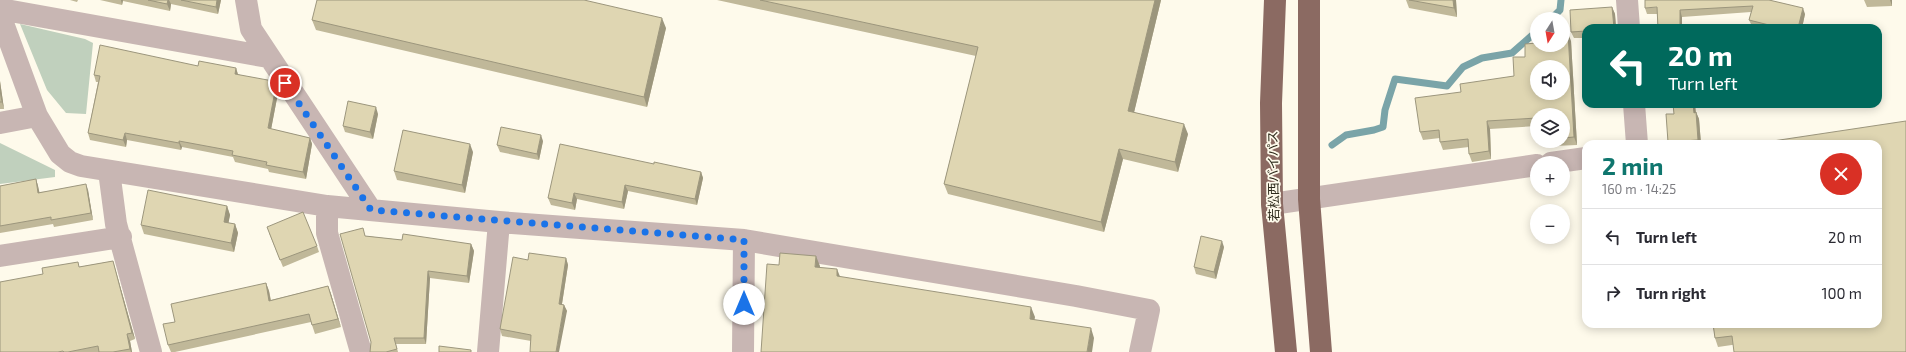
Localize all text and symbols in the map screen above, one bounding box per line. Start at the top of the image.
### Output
north arrow [1530,12,1570,52]
map controls [1530,12,1570,244]
text: 20 m [1668,38,1733,72]
icon: left [1602,40,1654,92]
button: sound [1530,60,1570,100]
pin [268,66,302,100]
icon: arrive [274,72,296,94]
text: Turn left [1668,72,1738,94]
button: layers [1530,108,1570,148]
street label: 若松西バイパス [1264,130,1282,222]
text: 2 min [1602,151,1663,180]
button: close [1820,153,1862,195]
button: + [1530,156,1570,196]
text: 160 m · 14:25 [1602,181,1676,197]
button: − [1530,204,1570,244]
icon: left [1602,226,1624,248]
text: Turn left [1636,228,1697,246]
text: 20 m [1828,228,1862,246]
icon: right [1602,282,1624,304]
position arrow [723,283,765,325]
text: Turn right [1636,284,1706,302]
text: 100 m [1821,284,1862,302]

